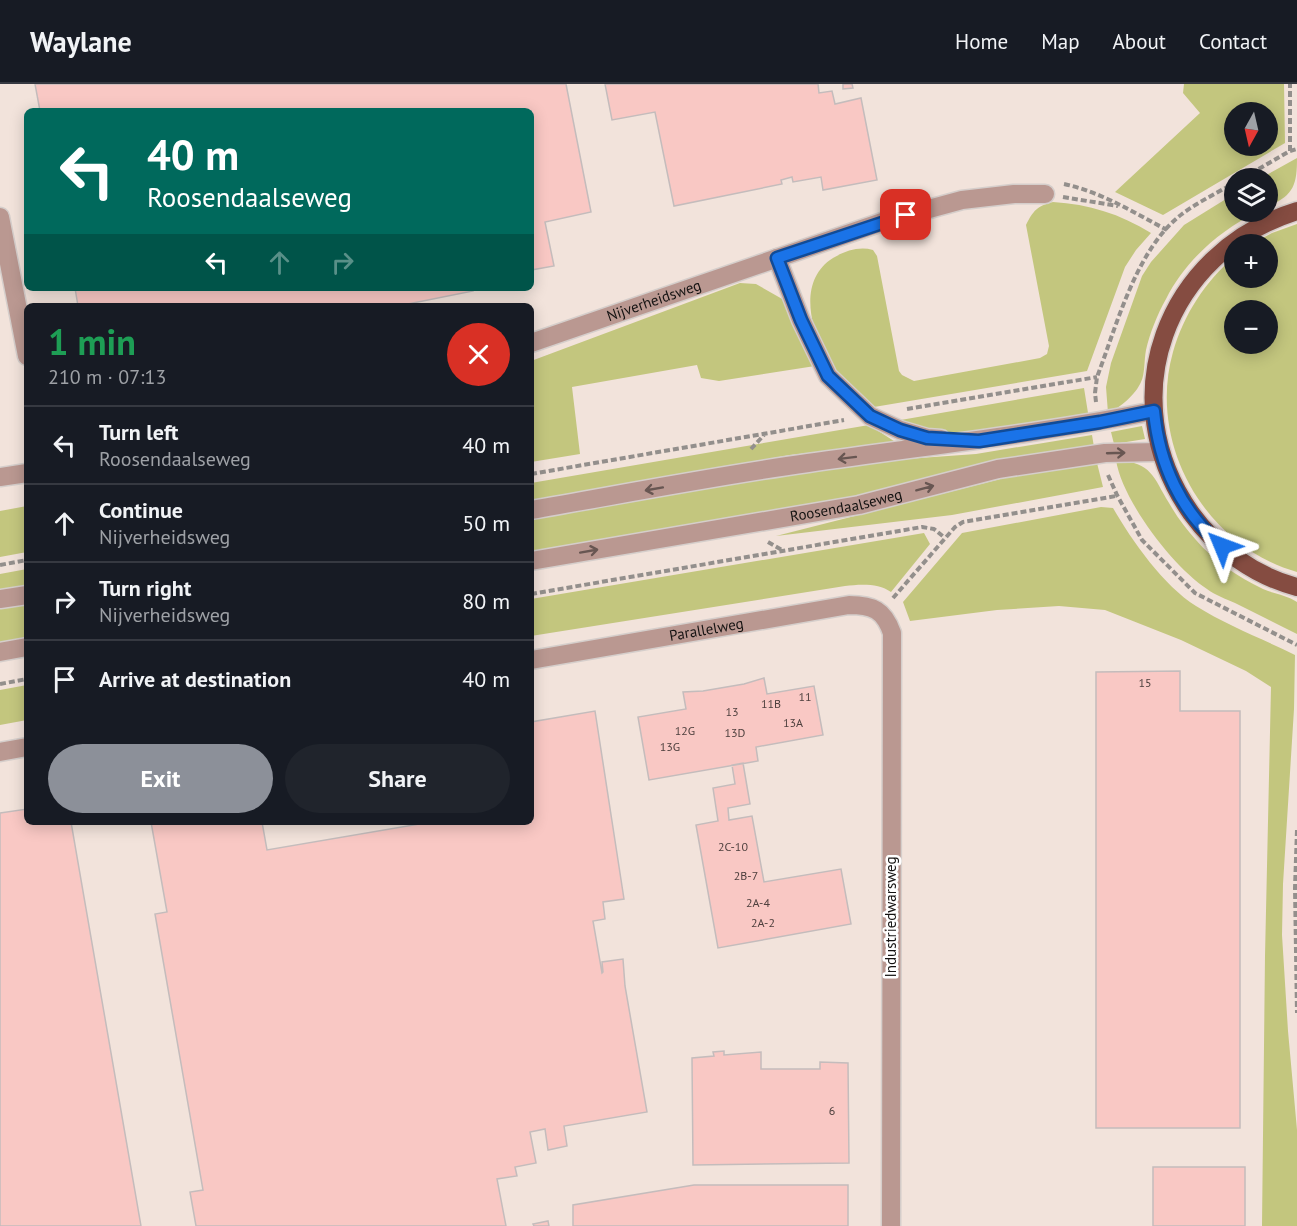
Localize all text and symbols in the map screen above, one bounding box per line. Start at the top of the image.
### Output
text: Waylane [30,23,132,60]
text: Home [955,28,1008,55]
text: Map [1041,28,1080,55]
text: About [1113,28,1166,55]
text: Contact [1199,28,1267,55]
north arrow [1224,102,1278,156]
map controls [1224,102,1278,354]
text: 40 m [147,127,239,182]
icon: left [48,132,126,210]
button: layers [1224,168,1278,222]
text: Roosendaalseweg [147,180,352,214]
pin [880,189,931,240]
icon: arrive [889,198,922,231]
button: + [1224,234,1278,288]
icon: left [200,246,233,279]
icon: ahead [263,246,296,279]
icon: right [326,246,359,279]
street label: Nijverheidsweg [604,275,703,325]
button: − [1224,300,1278,354]
text: 1 min [48,318,136,365]
button: close [447,323,510,386]
text: 210 m · 07:13 [48,364,166,390]
text: Turn left [99,418,179,446]
icon: left [48,429,81,462]
text: 40 m [462,431,510,459]
text: Roosendaalseweg [99,446,251,472]
one-way arrow [1105,447,1125,459]
one-way arrow [837,453,857,464]
one-way arrow [915,482,934,494]
one-way arrow [645,484,665,495]
street label: Roosendaalseweg [789,484,904,526]
text: Continue [99,496,183,524]
icon: ahead [48,507,81,540]
text: 50 m [462,509,510,537]
position arrow [1190,514,1254,578]
text: Nijverheidsweg [99,524,230,550]
one-way arrow [578,546,598,557]
text: Turn right [99,574,191,602]
icon: right [48,585,81,618]
text: 80 m [462,587,510,615]
text: Nijverheidsweg [99,602,230,628]
street label: Parallelweg [668,613,745,645]
icon: arrive [48,663,81,696]
text: Arrive at destination [99,665,291,693]
text: 40 m [462,665,510,693]
house number: 15 [1138,675,1152,690]
house number: 11 [798,689,812,704]
house number: 11B [761,696,781,711]
house number: 13 [725,704,739,719]
house number: 13A [783,715,803,730]
house number: 12G [675,723,695,738]
house number: 13D [725,725,746,740]
house number: 13G [660,739,680,754]
button: Exit [48,744,273,813]
button: Share [285,744,510,813]
house number: 2C-10 [718,839,748,854]
street label: Industriedwarsweg [881,856,900,978]
house number: 2B-7 [734,868,758,883]
house number: 2A-4 [746,895,770,910]
house number: 2A-2 [751,915,775,930]
house number: 6 [829,1103,835,1118]

